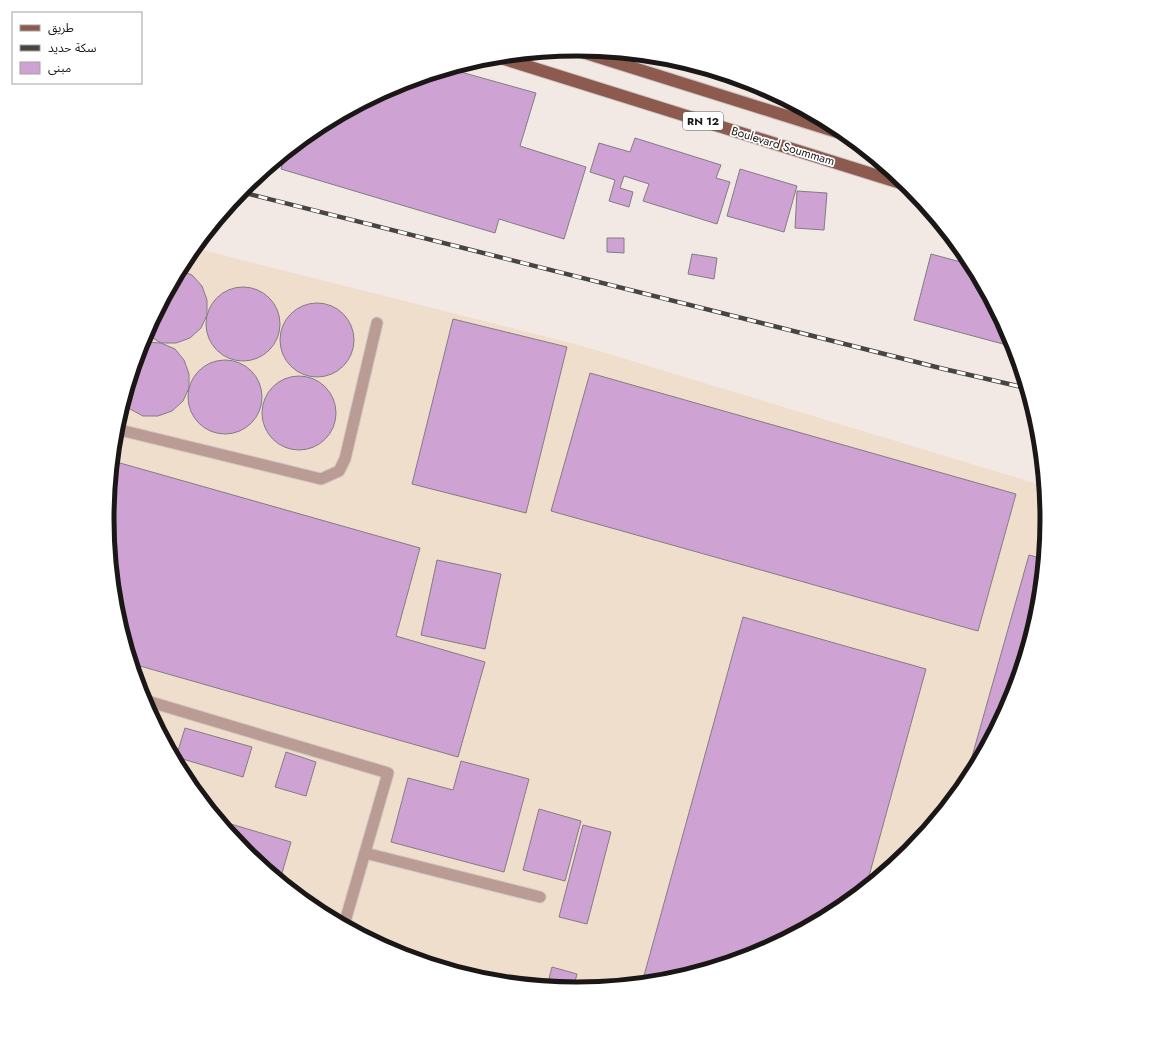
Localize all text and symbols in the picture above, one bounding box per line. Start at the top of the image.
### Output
legend [12,12,142,84]
text: طريق [48,19,74,37]
text: سكة حديد [48,39,96,57]
text: مبنى [48,59,71,77]
road number: RN 12 [683,112,723,130]
street label: Boulevard Soummam [729,122,837,170]

